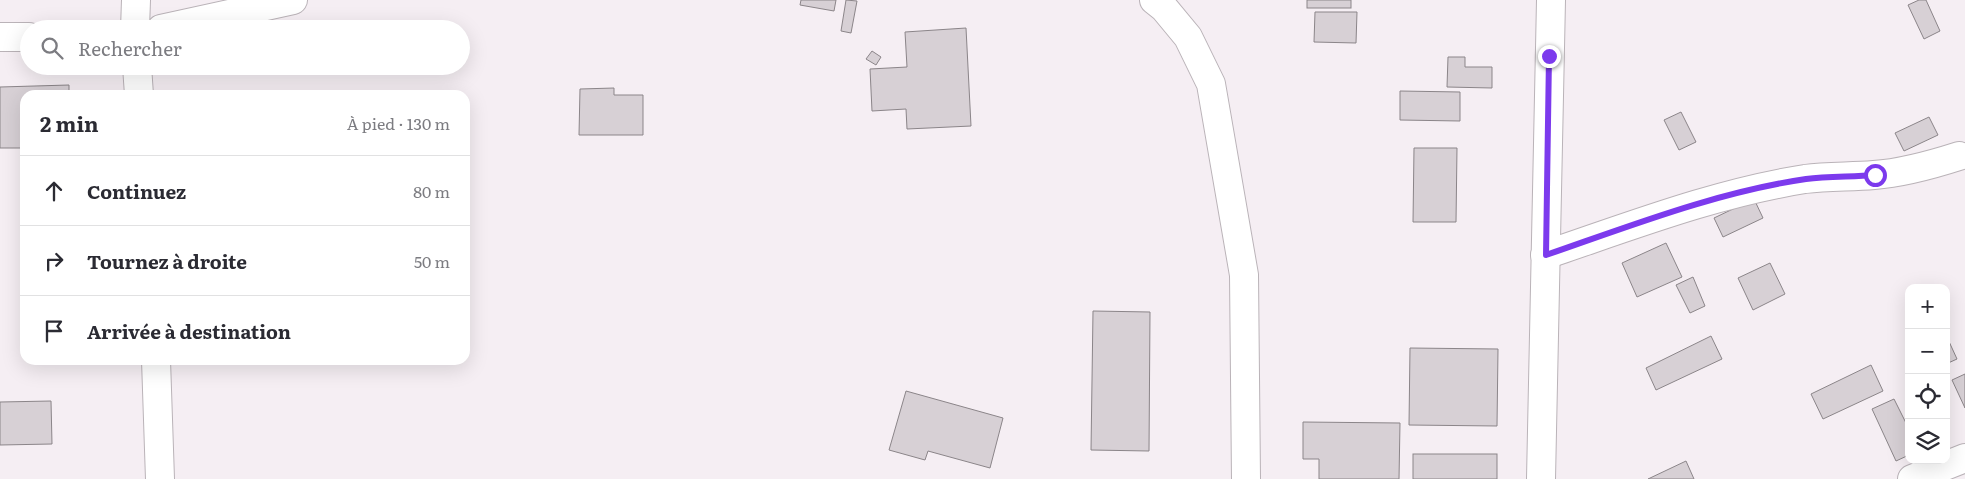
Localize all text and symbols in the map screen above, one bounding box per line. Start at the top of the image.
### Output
search box [20,20,470,75]
icon: search [38,34,66,62]
text: Rechercher [78,34,182,62]
route end [1538,45,1561,68]
text: 2 min [40,107,99,138]
text: À pied · 130 m [347,111,450,135]
route start [1864,164,1887,187]
icon: ahead [40,177,68,205]
text: Continuez [87,177,186,205]
text: 80 m [413,179,450,203]
icon: right [40,247,68,275]
text: Tournez à droite [87,247,247,275]
text: 50 m [414,249,450,273]
map controls [1905,284,1950,464]
button: + [1905,284,1950,329]
icon: arrive [40,317,68,345]
text: Arrivée à destination [87,317,291,345]
button: − [1905,329,1950,374]
button: locate [1905,374,1950,419]
button: layers [1905,419,1950,464]

